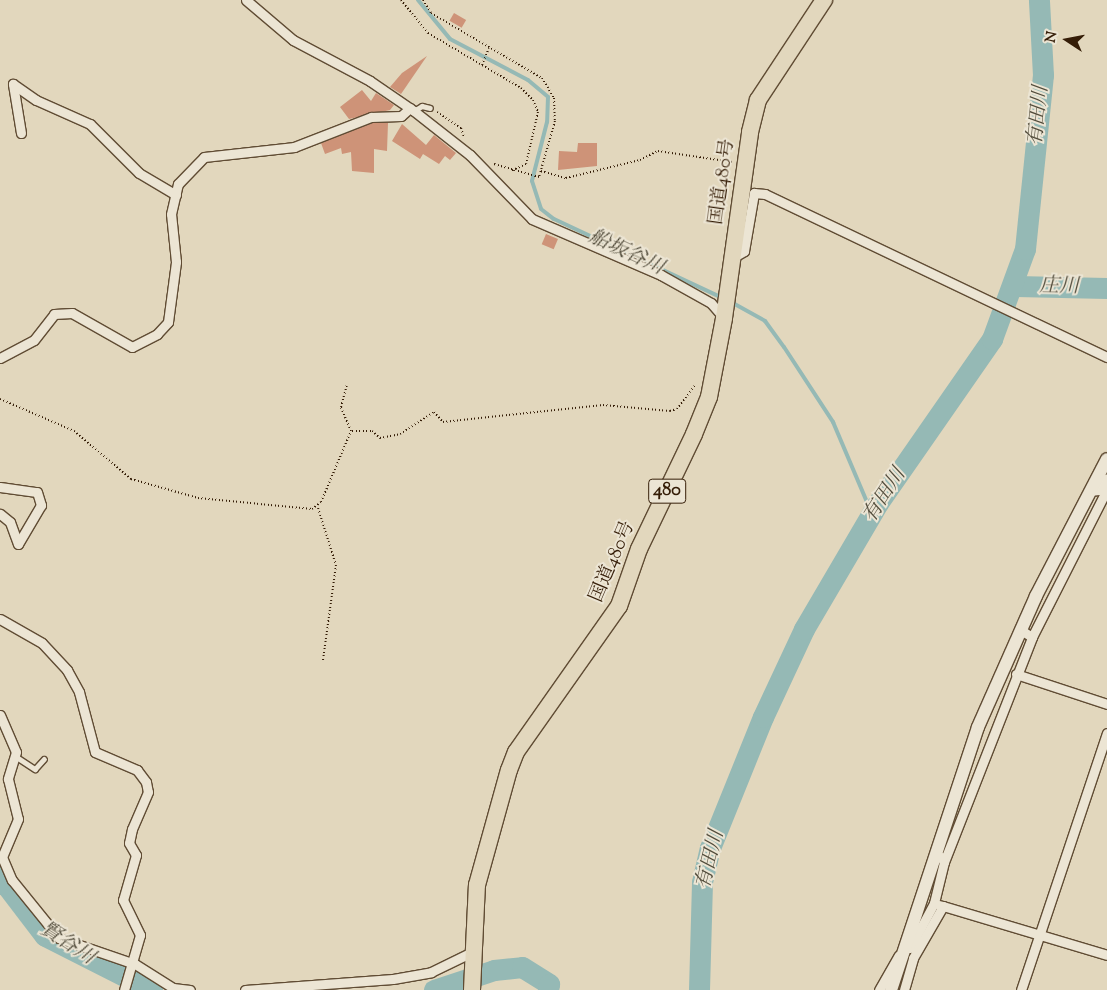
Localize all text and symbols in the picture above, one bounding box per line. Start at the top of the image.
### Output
north arrow [1042,15,1092,65]
text: N [1041,30,1063,45]
water label: 有田川 [1024,85,1054,147]
street label: 国道480号 [706,138,740,226]
water label: 船坂谷川 [585,225,667,281]
water label: 庄川 [1039,275,1079,299]
water label: 有田川 [859,464,911,528]
road number: 480 [647,476,687,506]
street label: 国道480号 [586,518,640,606]
water label: 有田川 [692,828,730,892]
water label: 賢谷川 [35,918,99,970]

